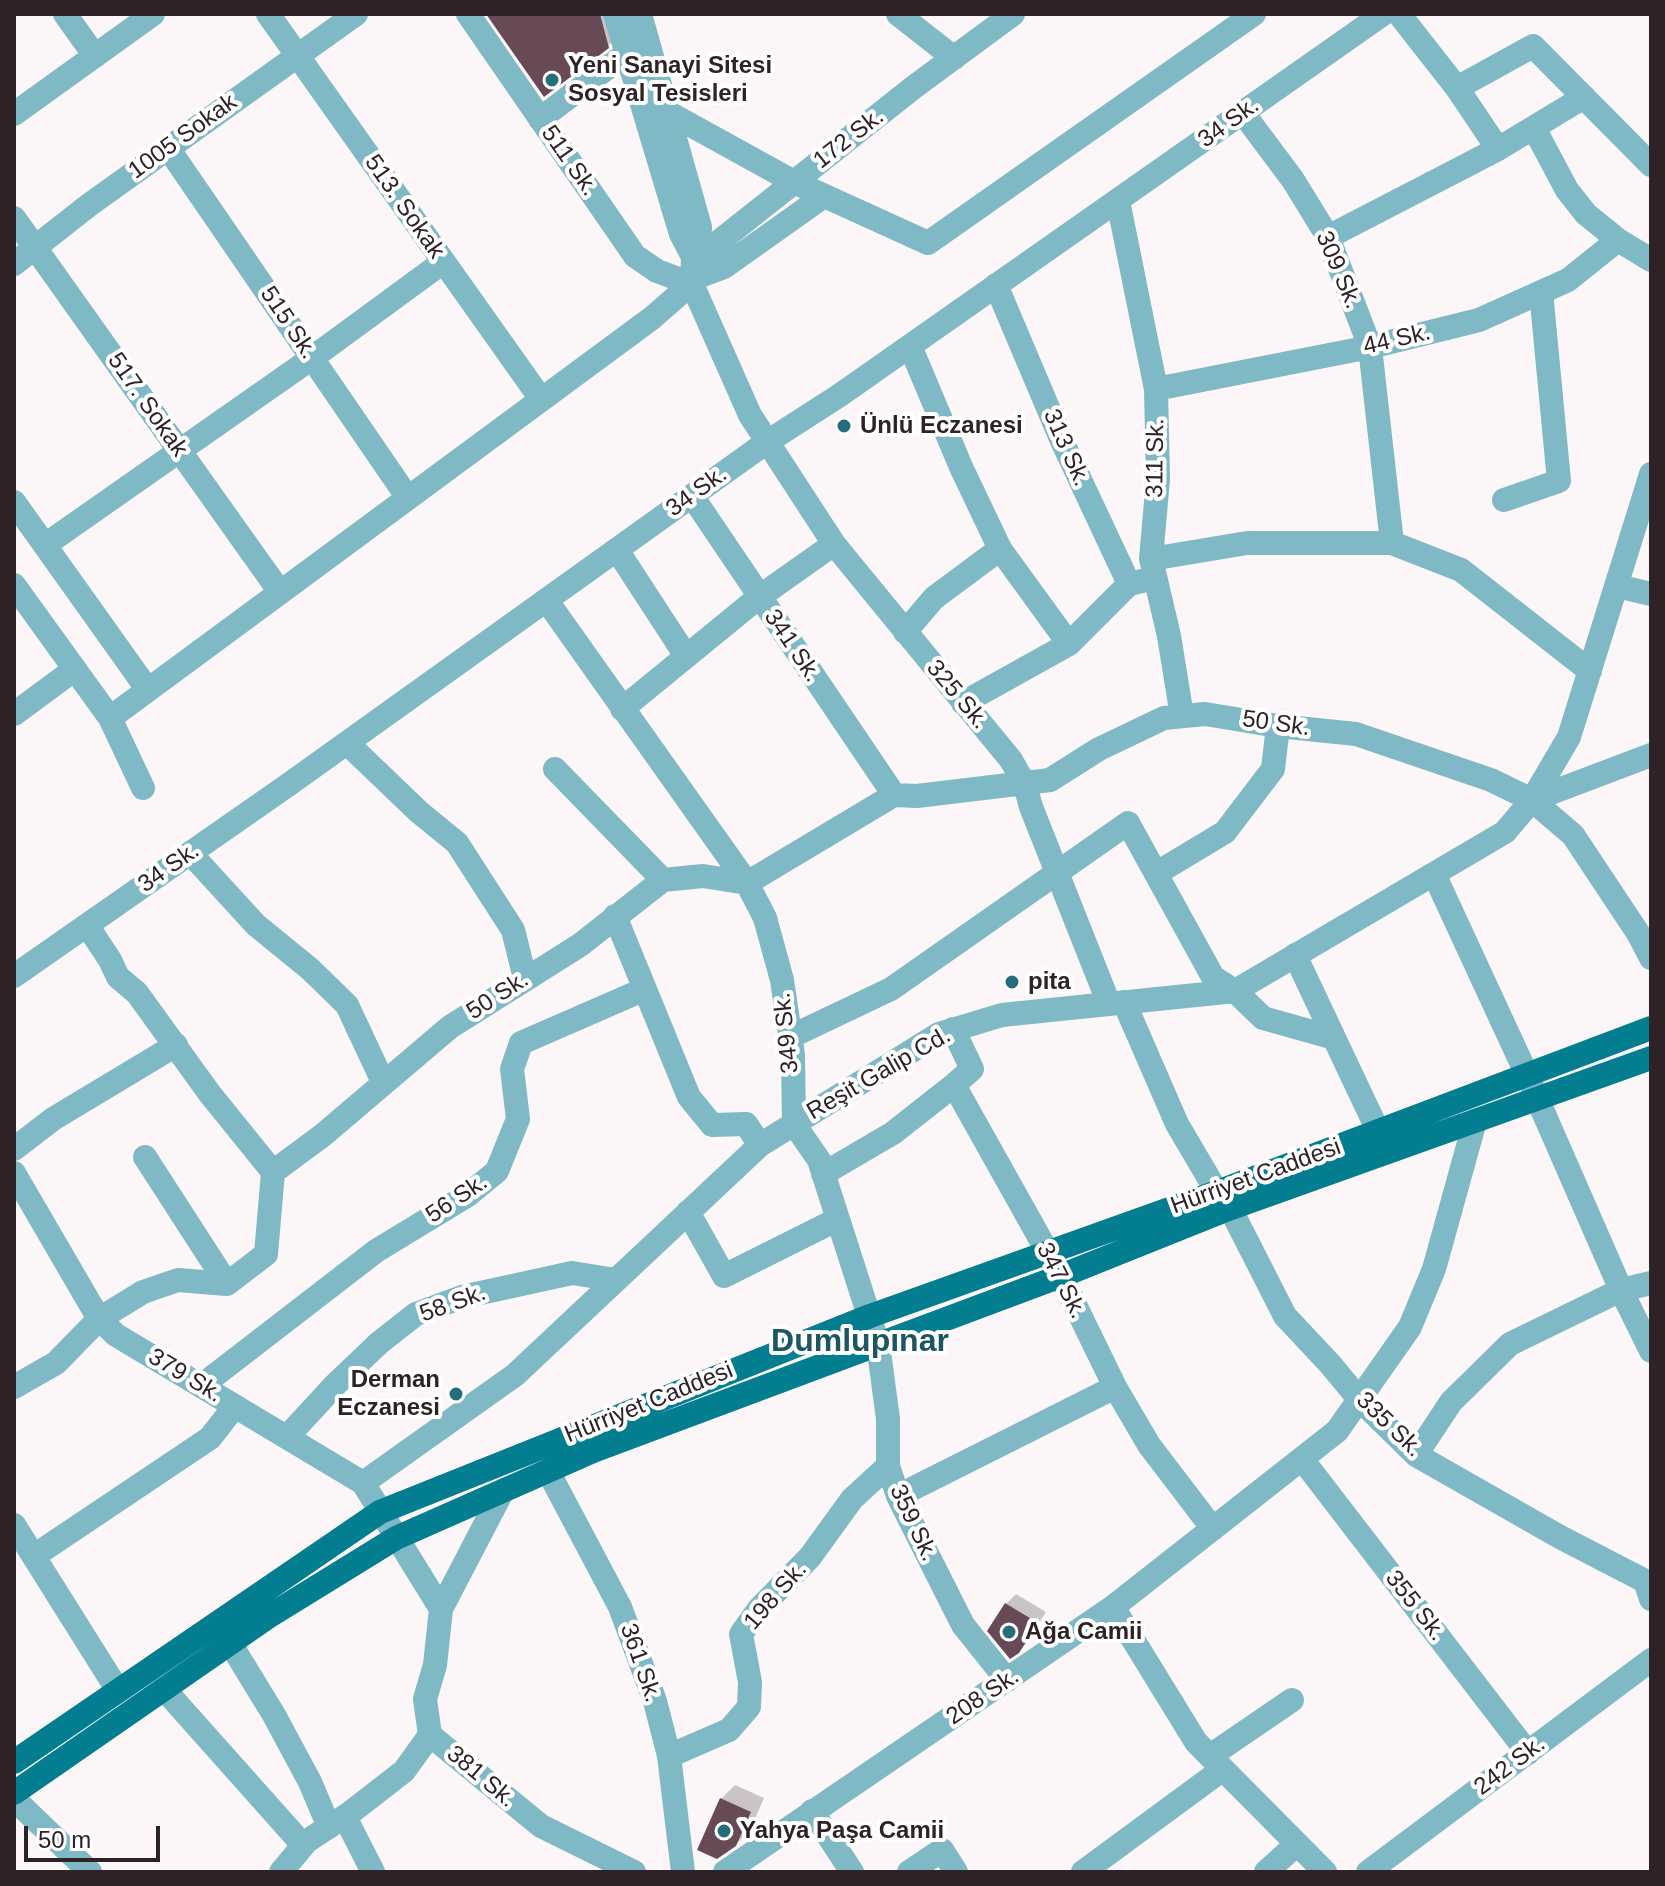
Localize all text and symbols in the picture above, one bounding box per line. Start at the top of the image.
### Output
place label: Yeni Sanayi Sitesi Sosyal Tesisleri [568,52,772,108]
marker: Yeni Sanayi Sitesi Sosyal Tesisleri [543,71,561,89]
street label: 1005 Sokak [123,88,243,186]
street label: 34 Sk. [1193,91,1265,155]
street label: 172 Sk. [808,103,890,175]
street label: 511 Sk. [534,120,604,202]
street label: 513. Sokak [358,150,450,264]
street label: 309 Sk. [1309,227,1367,313]
street label: 515 Sk. [253,281,323,365]
street label: 44 Sk. [1361,318,1433,362]
street label: 517. Sokak [101,348,193,462]
street label: 313 Sk. [1036,405,1096,491]
place label: Ünlü Eczanesi [860,412,1023,440]
marker: Ünlü Eczanesi [835,417,853,435]
street label: 311 Sk. [1141,418,1171,498]
street label: 34 Sk. [661,460,733,524]
street label: 341 Sk. [757,604,827,688]
street label: 325 Sk. [920,655,994,735]
street label: 50 Sk. [1240,705,1312,743]
street label: 34 Sk. [133,837,205,899]
street label: 50 Sk. [462,965,534,1027]
place label: pita [1028,968,1071,996]
marker: pita [1003,973,1021,991]
street label: 349 Sk. [768,991,806,1075]
street label: Reşit Galip Cd. [802,1021,956,1127]
street label: Hürriyet Caddesi [1167,1133,1345,1221]
street label: 56 Sk. [421,1168,493,1230]
street label: 347 Sk. [1030,1238,1092,1324]
street label: 58 Sk. [416,1279,490,1329]
district label: Dumlupınar [771,1323,949,1361]
street label: 379 Sk. [143,1343,227,1409]
street label: Hürriyet Caddesi [561,1356,737,1450]
place label: Derman Eczanesi [337,1366,440,1422]
marker: Derman Eczanesi [447,1385,465,1403]
street label: 335 Sk. [1350,1386,1428,1464]
street label: 359 Sk. [883,1480,943,1566]
street label: 198 Sk. [738,1556,814,1636]
street label: 355 Sk. [1379,1565,1451,1647]
place label: Ağa Camii [1025,1618,1142,1646]
street label: 361 Sk. [613,1620,667,1706]
marker: Ağa Camii [1000,1623,1018,1641]
street label: 208 Sk. [941,1662,1025,1732]
street label: 242 Sk. [1469,1730,1551,1802]
street label: 381 Sk. [441,1740,521,1814]
scale bar [28,1810,164,1860]
place label: Yahya Paşa Camii [740,1817,944,1845]
marker: Yahya Paşa Camii [715,1822,733,1840]
text: 50 m [38,1826,91,1853]

